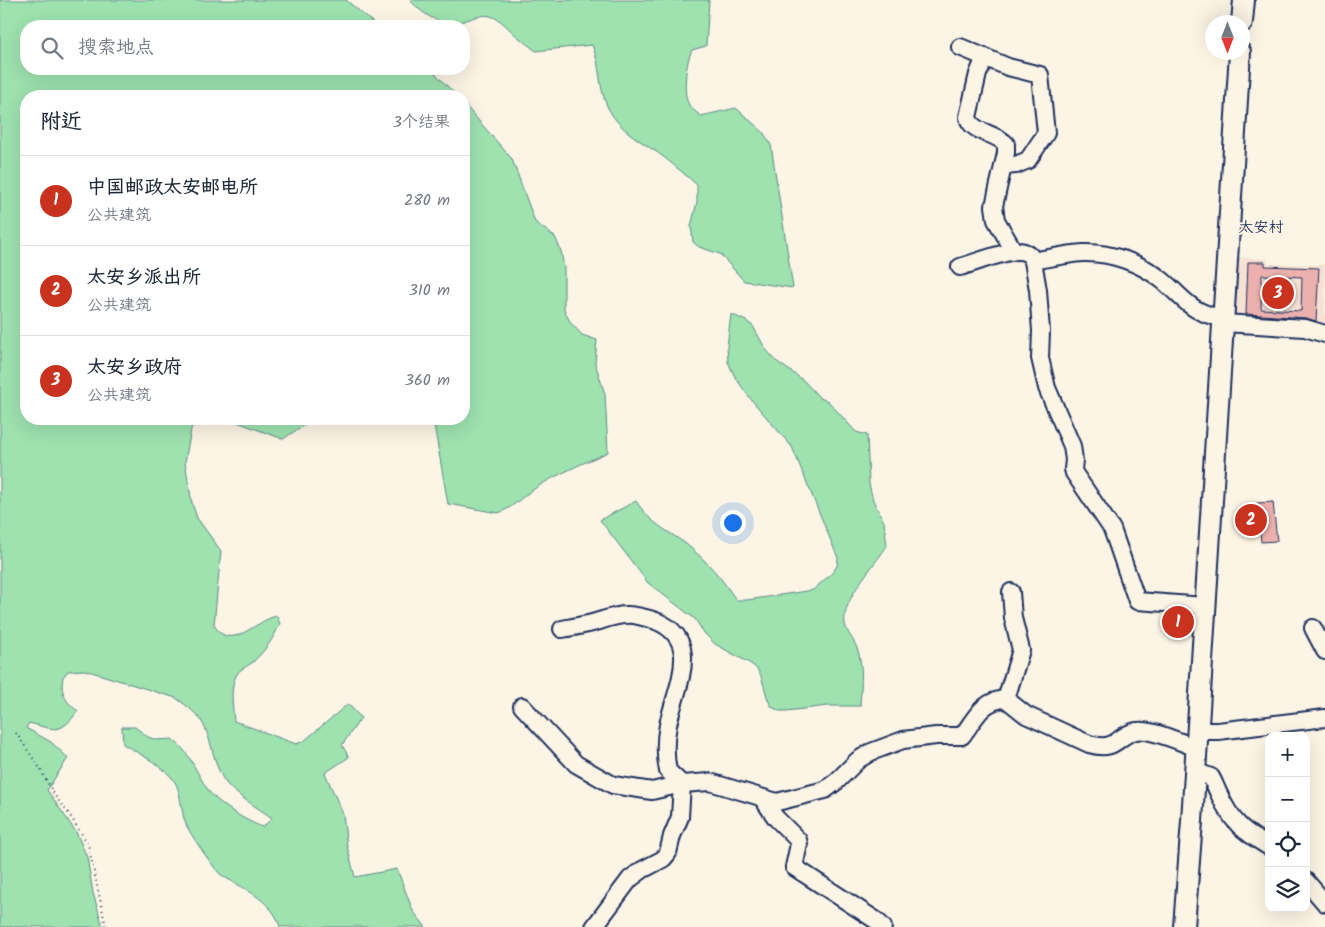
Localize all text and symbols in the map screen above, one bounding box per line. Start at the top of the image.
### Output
north arrow [1205,15,1250,60]
search box [20,20,470,75]
text: 搜索地点 [78,33,154,63]
icon: search [38,34,66,62]
text: 附近 [40,106,82,139]
text: 3个结果 [393,110,450,135]
text: 中国邮政太安邮电所 [87,173,258,203]
text: 1 [54,188,58,213]
text: 280 m [404,188,450,213]
text: 公共建筑 [87,203,151,228]
district label: 太安村 [1238,216,1284,240]
text: 太安乡派出所 [87,263,201,293]
pin: 3 [1262,274,1294,312]
text: 2 [51,278,61,303]
text: 310 m [409,278,450,303]
text: 公共建筑 [87,293,151,318]
text: 太安乡政府 [87,353,182,383]
text: 3 [52,368,60,393]
text: 360 m [405,368,450,393]
text: 公共建筑 [87,383,151,408]
pin: 2 [1235,501,1267,539]
your location [720,510,746,536]
pin: 1 [1162,603,1194,641]
map controls [1265,732,1310,912]
button: + [1265,732,1310,777]
button: − [1265,777,1310,822]
button: locate [1265,822,1310,867]
button: layers [1265,867,1310,912]

